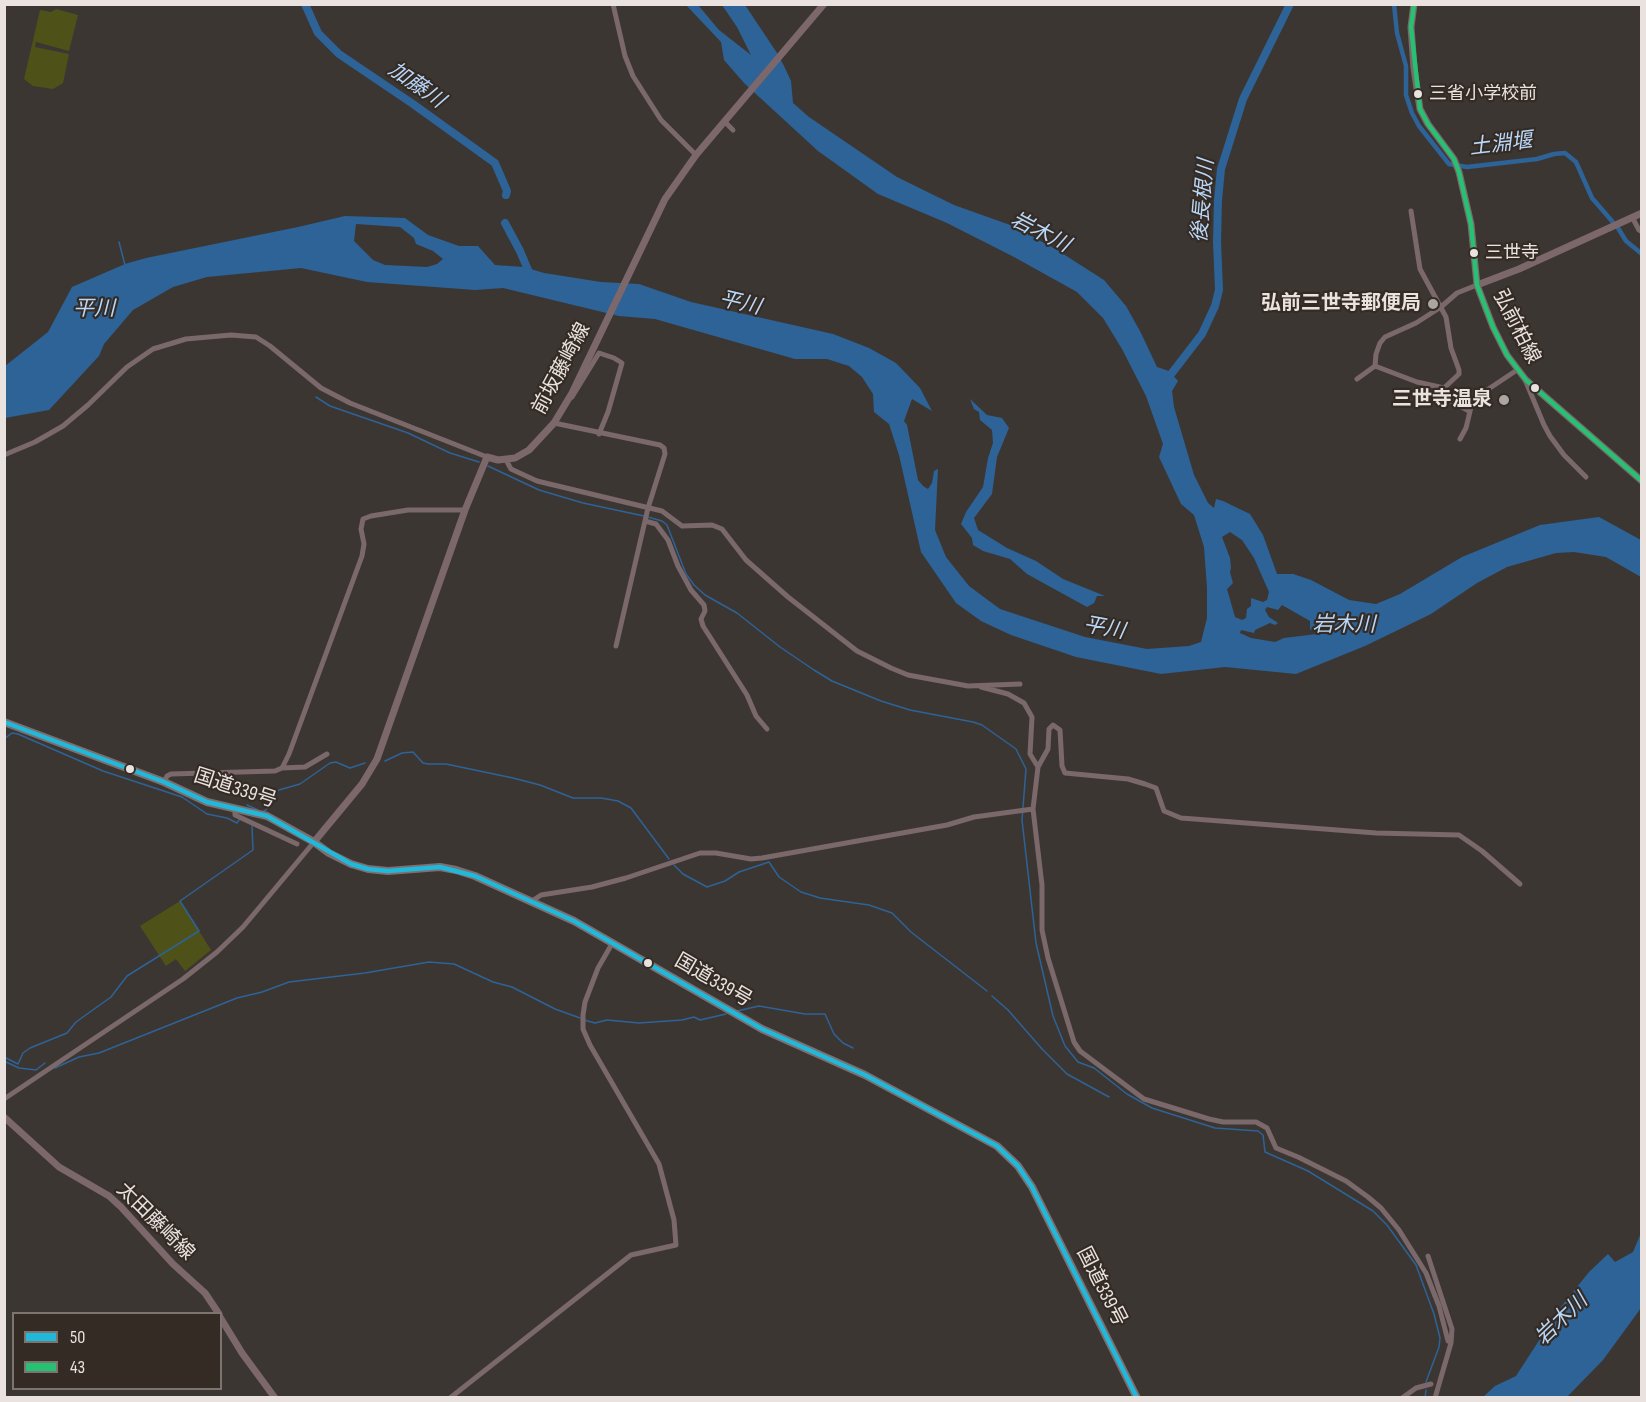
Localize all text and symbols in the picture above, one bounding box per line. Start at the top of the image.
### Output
water label: 加藤川 [383,58,449,114]
place label: 三省小学校前 [1429,83,1537,105]
marker: 三省小学校前 [1412,88,1424,100]
water label: 土淵堰 [1468,129,1534,161]
water label: 後長根川 [1188,158,1220,244]
water label: 岩木川 [1006,207,1074,259]
place label: 三世寺 [1485,242,1539,264]
marker: 三世寺 [1468,247,1480,259]
street label: 弘前柏線 [1487,286,1545,368]
water label: 平川 [717,287,763,321]
place label: 弘前三世寺郵便局 [1261,292,1421,316]
water label: 平川 [73,297,115,323]
marker: 弘前三世寺郵便局 [1426,297,1440,311]
street label: 前坂藤崎線 [528,319,596,419]
unlabelled marker [1529,382,1541,394]
place label: 三世寺温泉 [1392,388,1492,412]
marker: 三世寺温泉 [1497,393,1511,407]
water label: 平川 [1081,613,1127,645]
water label: 岩木川 [1313,613,1375,639]
unlabelled marker [124,763,136,775]
street label: 国道339号 [191,764,279,814]
street label: 国道339号 [670,949,756,1013]
unlabelled marker [642,957,654,969]
street label: 太田藤崎線 [111,1178,199,1266]
street label: 国道339号 [1071,1243,1131,1331]
water label: 岩木川 [1531,1289,1593,1351]
legend [12,1312,222,1390]
text: 50 [70,1327,85,1348]
text: 43 [70,1357,85,1378]

